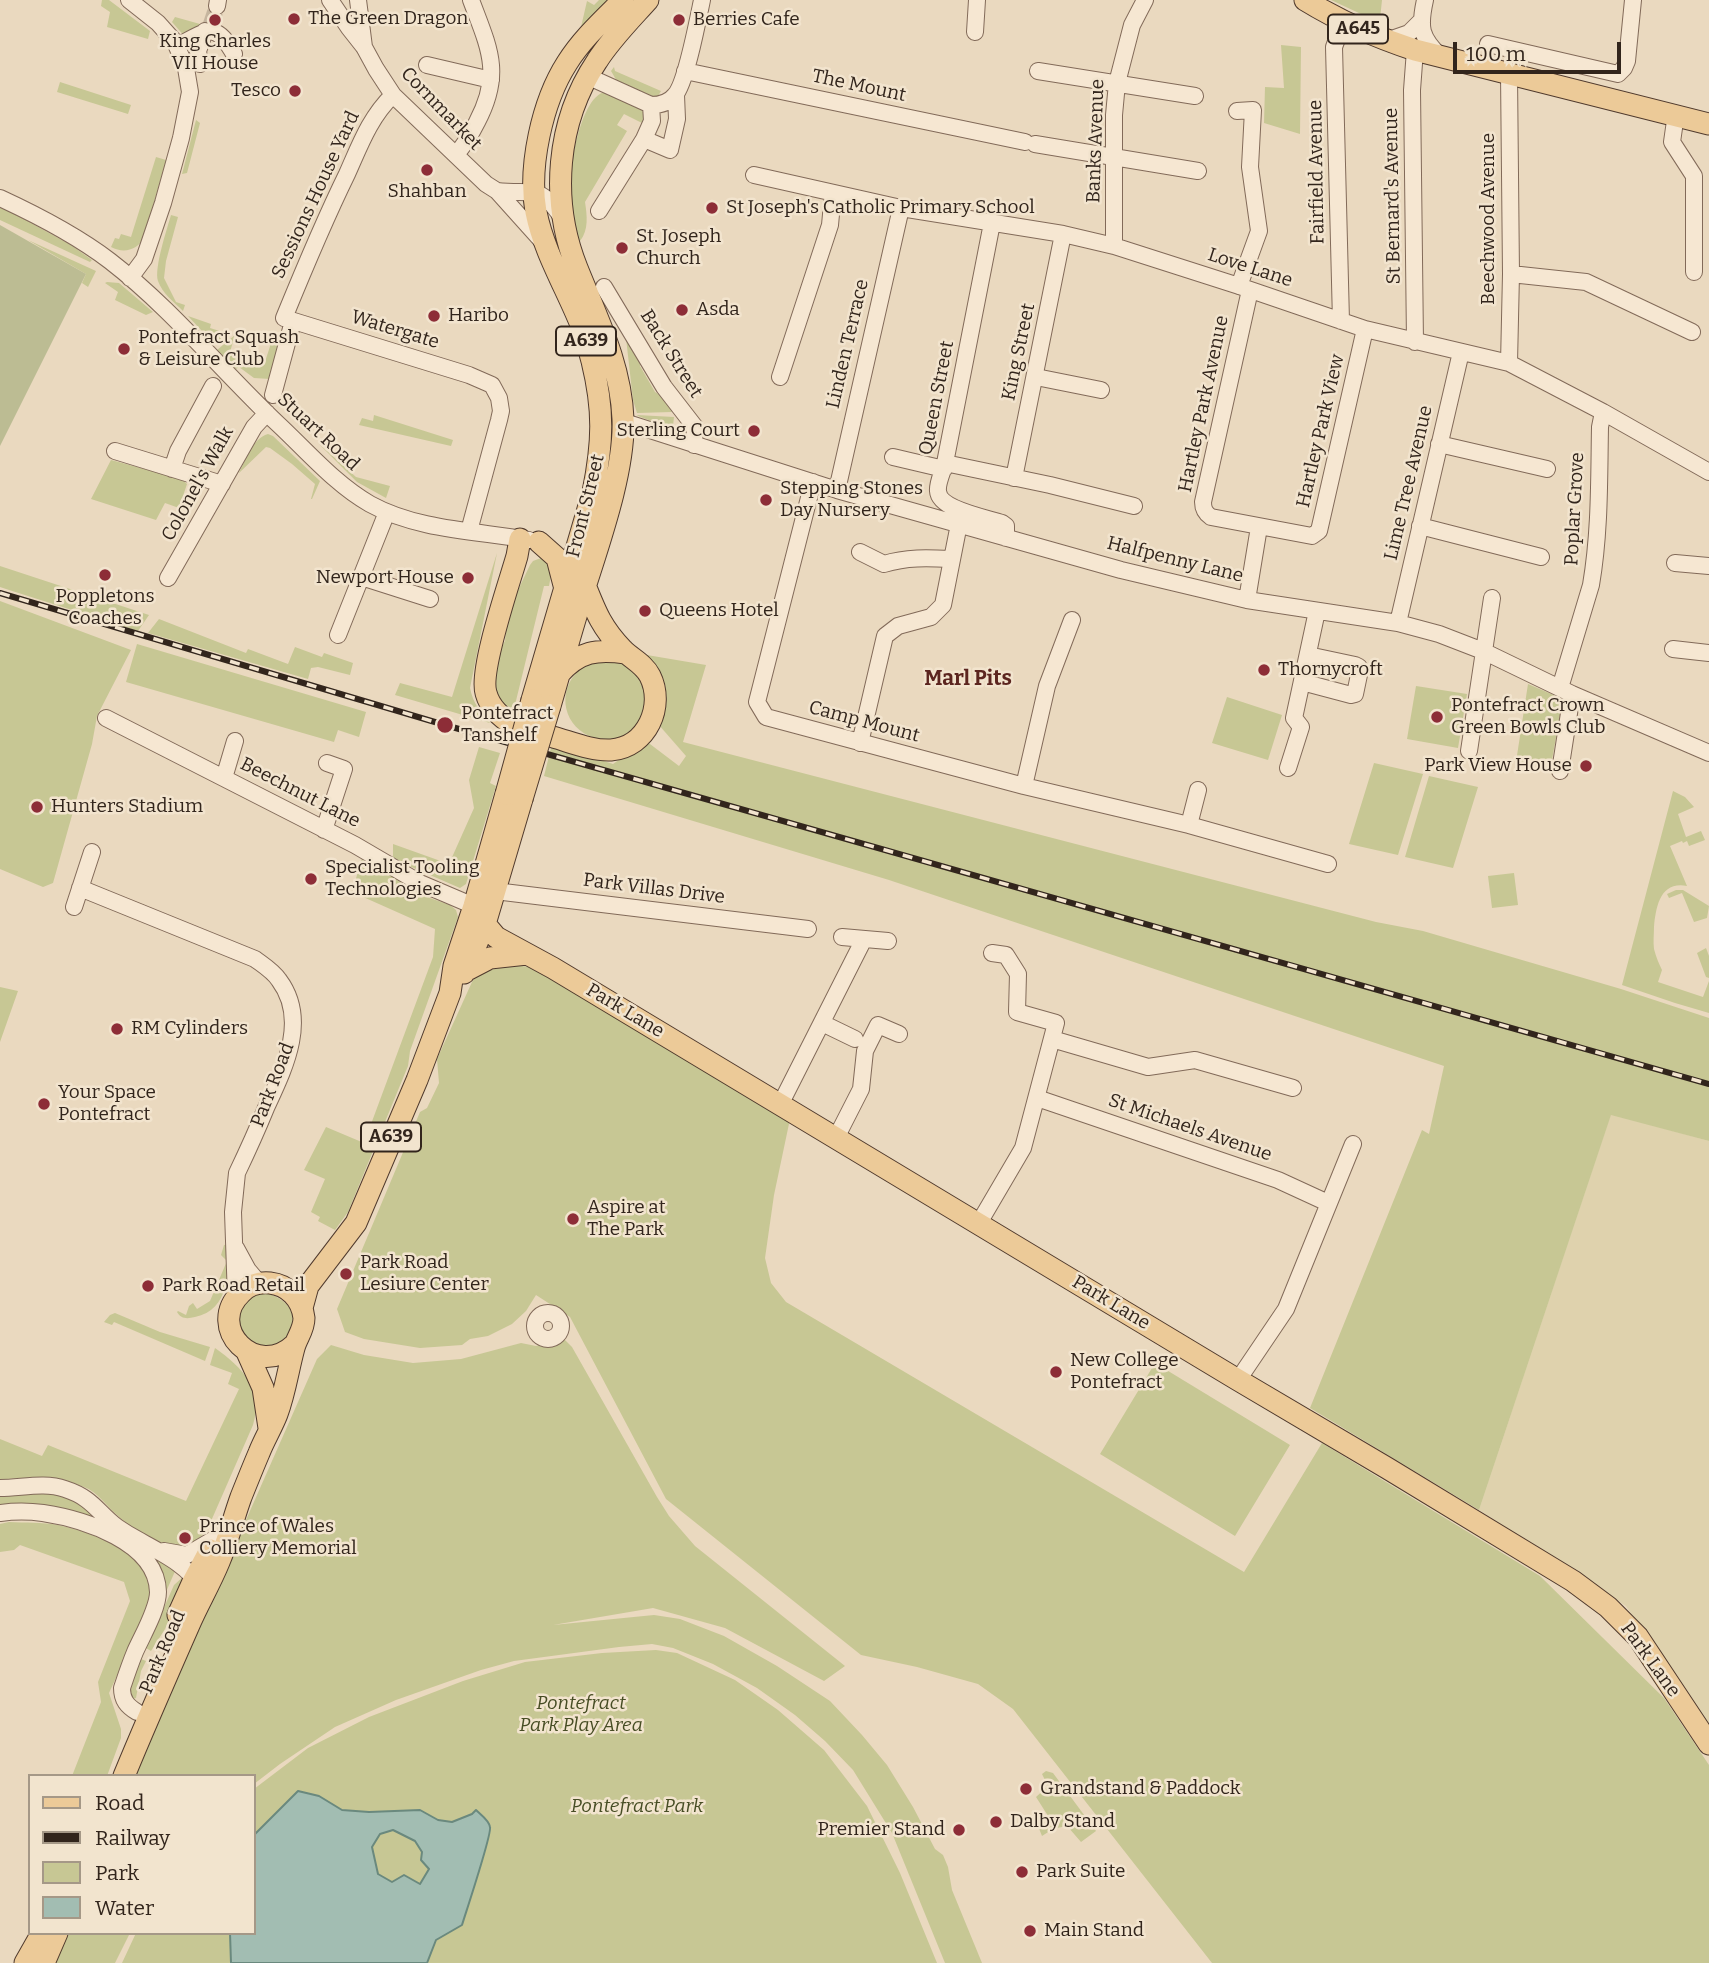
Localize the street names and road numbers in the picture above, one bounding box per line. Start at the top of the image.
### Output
road number: A645 [1328,15,1388,44]
street label: Cornmarket [396,63,486,155]
street label: The Mount [810,65,908,107]
street label: Banks Avenue [1082,79,1110,203]
street label: Fairfield Avenue [1304,100,1330,244]
street label: St Bernard's Avenue [1380,107,1406,285]
street label: Sessions House Yard [267,108,365,282]
street label: Beechwood Avenue [1478,133,1500,305]
street label: Love Lane [1205,244,1295,292]
street label: Linden Terrace [822,277,874,411]
street label: King Street [998,301,1040,403]
street label: Watergate [348,306,442,354]
street label: Back Street [635,306,707,402]
street label: Hartley Park Avenue [1174,313,1234,495]
road number: A639 [556,326,616,356]
street label: Queen Street [915,339,959,457]
street label: Hartley Park View [1292,352,1350,510]
street label: Stuart Road [272,388,364,476]
street label: Lime Tree Avenue [1380,403,1438,563]
street label: Colonel's Walk [157,423,239,545]
street label: Front Street [562,452,610,560]
street label: Poplar Grove [1561,452,1589,566]
street label: Halfpenny Lane [1104,532,1246,588]
street label: Camp Mount [806,696,922,748]
street label: Beechnut Lane [236,753,364,833]
street label: Park Villas Drive [582,869,726,909]
street label: Park Lane [582,979,668,1043]
street label: Park Road [246,1040,300,1130]
street label: St Michaels Avenue [1105,1089,1275,1167]
road number: A639 [361,1122,421,1152]
street label: Park Lane [1068,1271,1154,1335]
street label: Park Road [135,1607,191,1697]
street label: Park Lane [1615,1618,1685,1702]

